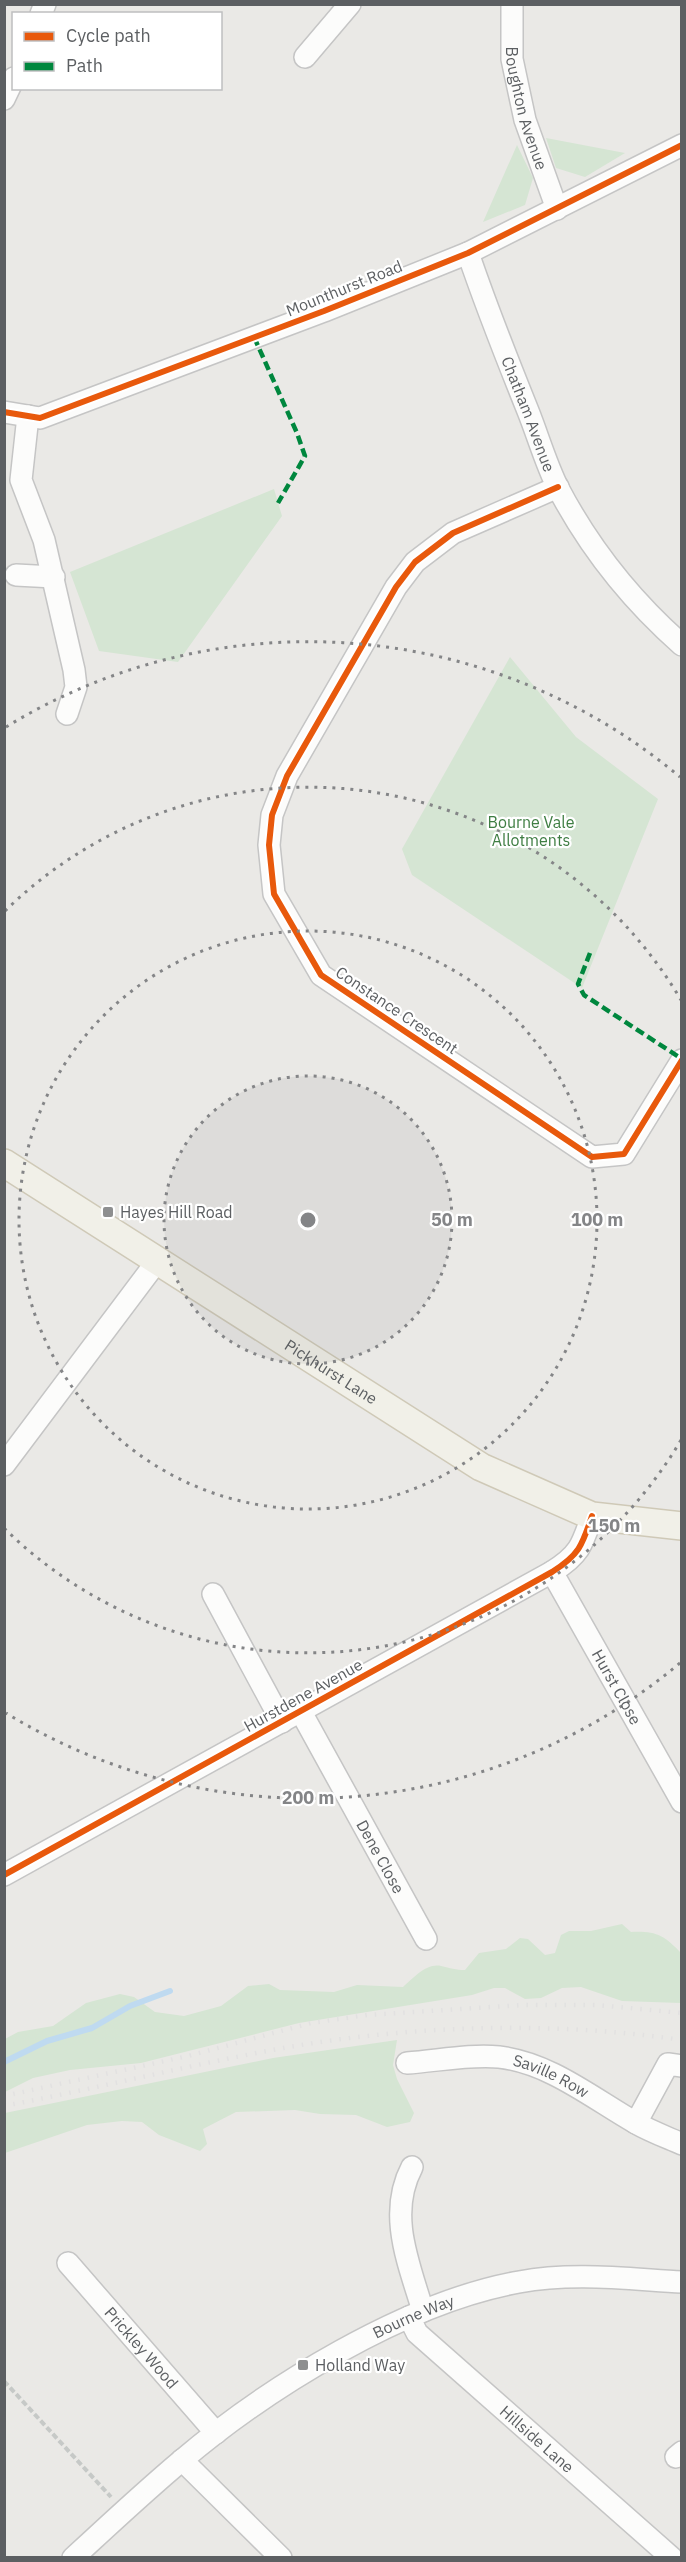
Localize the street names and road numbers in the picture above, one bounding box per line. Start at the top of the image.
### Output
street label: Boughton Avenue [502,47,552,173]
street label: Mounthurst Road [283,256,405,320]
street label: Chatham Avenue [497,353,560,475]
street label: Constance Crescent [332,962,462,1058]
street label: Pickhurst Lane [281,1335,381,1409]
street label: Hurst Close [588,1646,646,1728]
street label: Hurstdene Avenue [240,1654,366,1736]
street label: Dene Close [352,1816,409,1897]
street label: Saville Row [511,2050,593,2102]
street label: Bourne Way [369,2290,457,2343]
street label: Prickley Wood [101,2302,183,2393]
street label: Hillside Lane [496,2401,578,2477]

